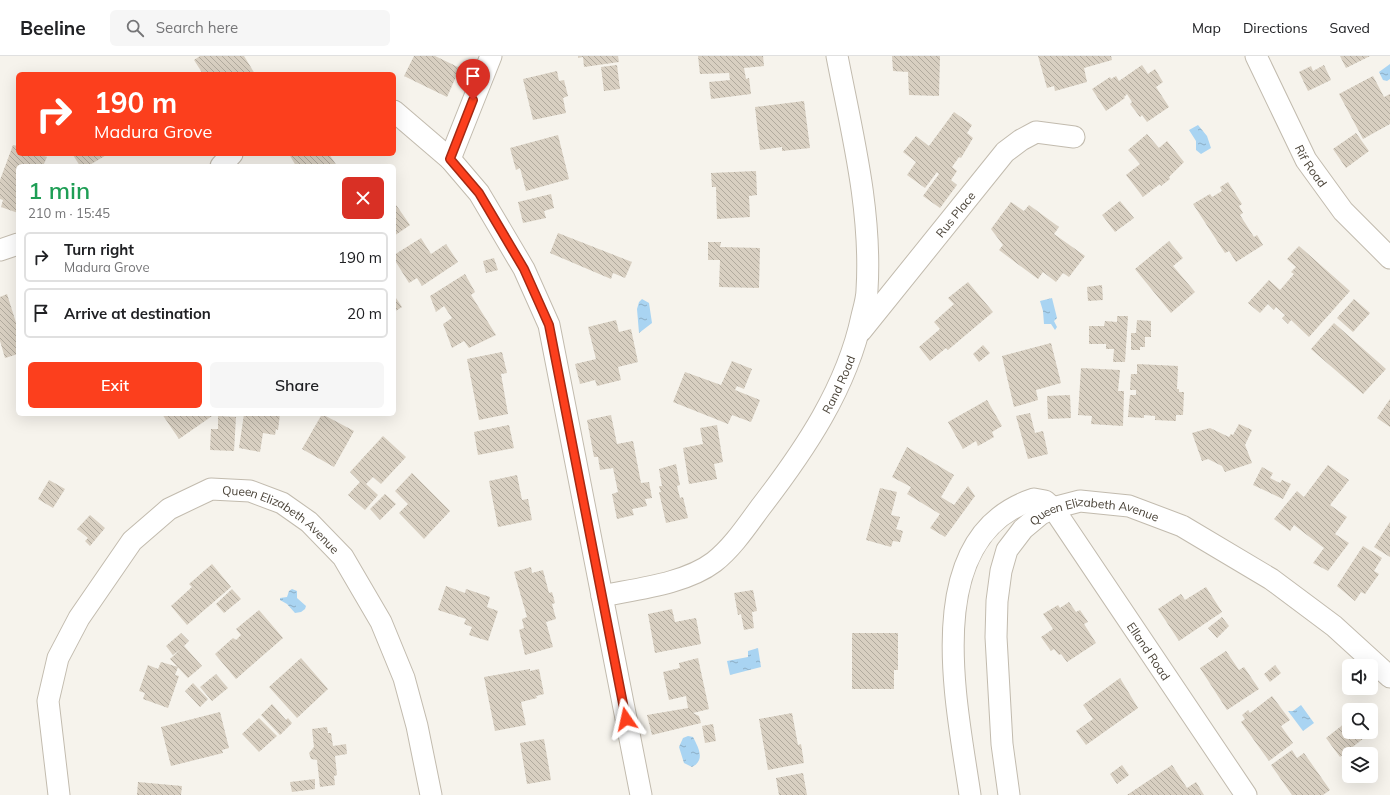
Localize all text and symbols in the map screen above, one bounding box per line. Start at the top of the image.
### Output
search box [110,10,390,46]
text: Beeline [20,16,86,40]
icon: search [124,17,146,39]
text: Search here [156,18,238,37]
text: Map [1192,19,1221,37]
text: Directions [1243,19,1308,37]
text: Saved [1330,19,1370,37]
pin [456,59,490,100]
icon: arrive [462,65,484,87]
text: 190 m [94,85,177,120]
icon: right [28,88,80,140]
text: Madura Grove [94,120,212,143]
street label: Rif Road [1292,142,1331,190]
text: 1 min [28,175,90,205]
button: close [342,177,384,219]
street label: Rus Place [932,188,978,240]
text: 210 m · 15:45 [28,205,110,221]
text: Turn right [64,240,134,259]
icon: right [30,246,52,268]
text: 190 m [338,248,382,267]
text: Madura Grove [64,259,149,275]
icon: arrive [30,302,52,324]
text: Arrive at destination [64,304,211,323]
text: 20 m [347,304,382,323]
street label: Rand Road [818,353,858,416]
button: Exit [28,362,202,408]
button: Share [210,362,384,408]
street label: Queen Elizabeth Avenue [222,482,343,556]
street label: Queen Elizabeth Avenue [1026,493,1161,528]
street label: Elland Road [1124,619,1174,683]
map controls [1342,659,1378,783]
button: sound [1342,659,1378,695]
position arrow [605,698,647,740]
button: search [1342,703,1378,739]
button: layers [1342,747,1378,783]

